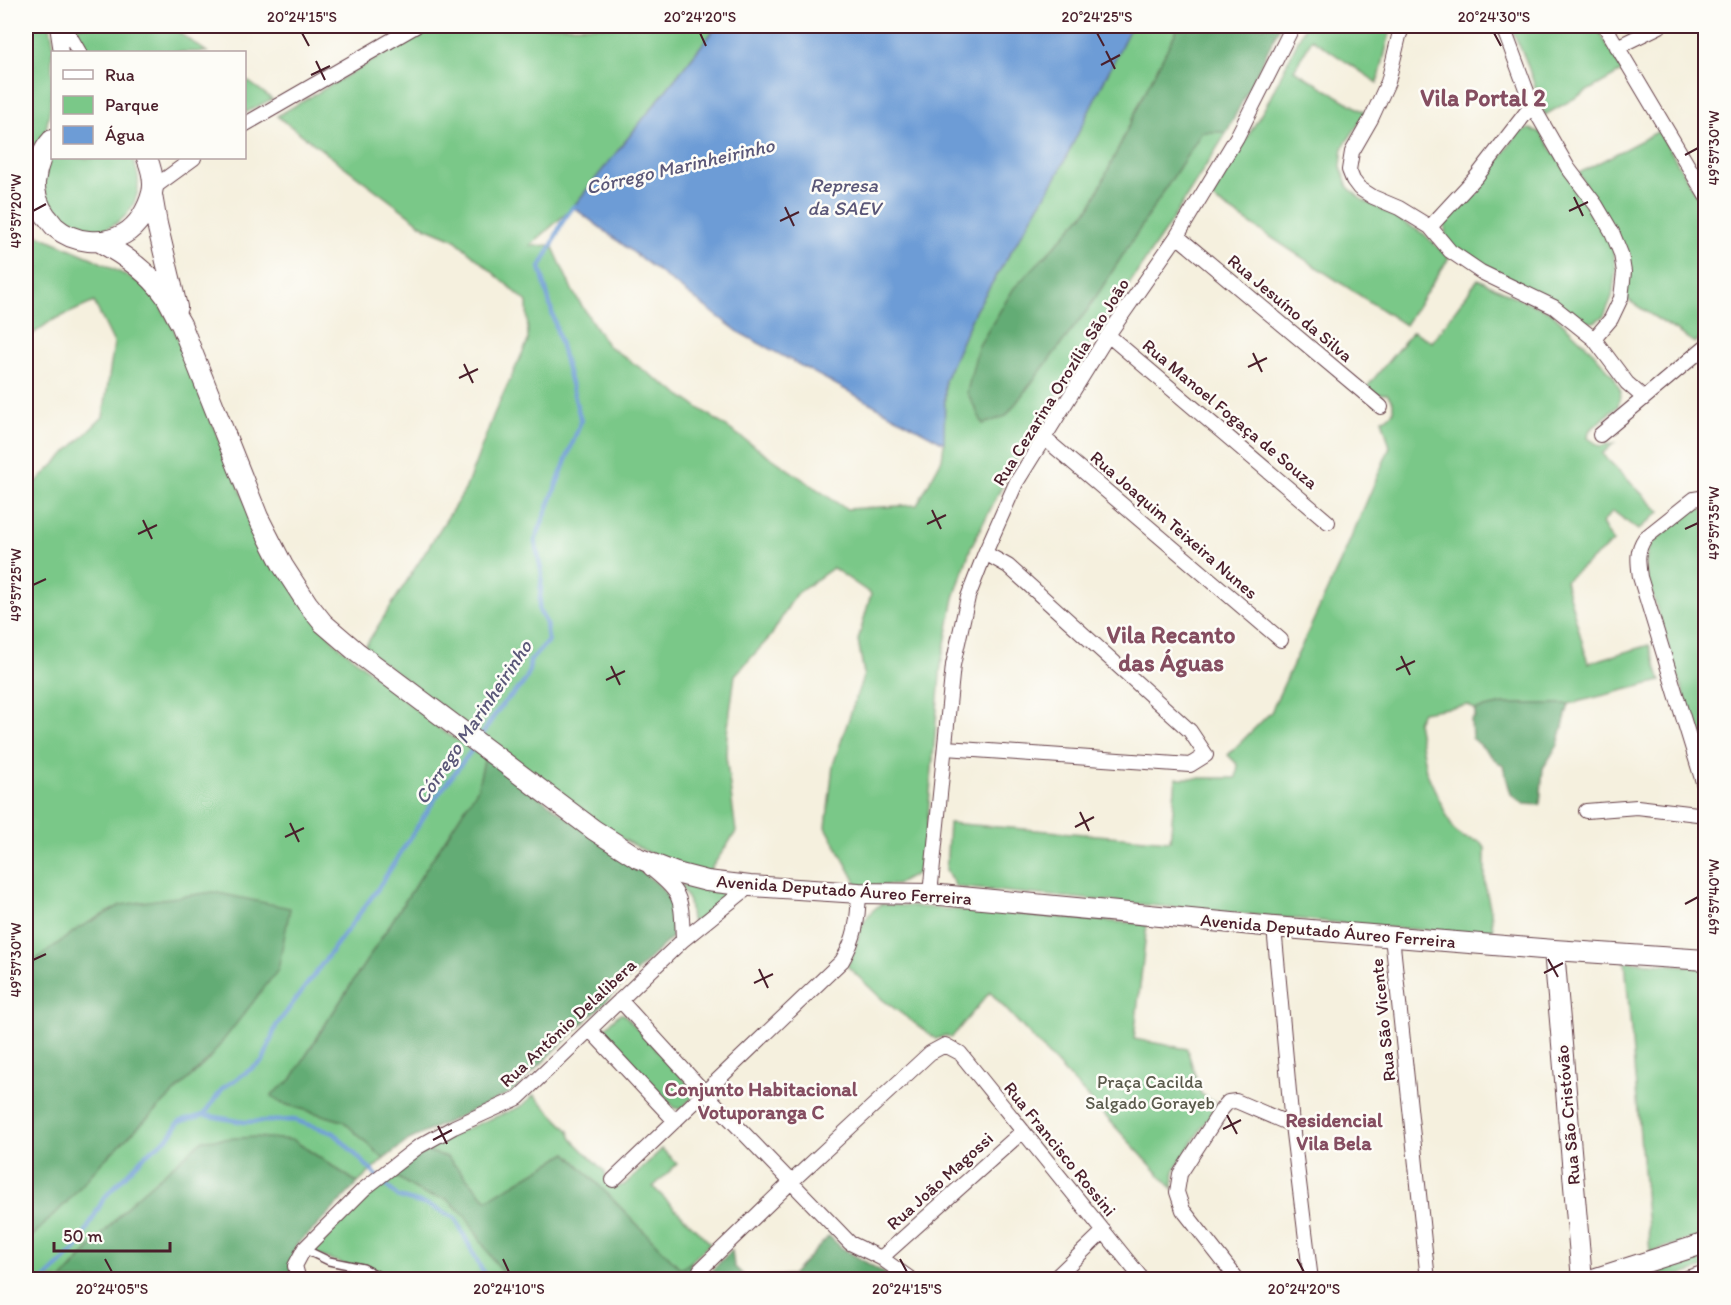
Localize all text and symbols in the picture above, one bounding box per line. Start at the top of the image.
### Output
text: 20°24'15"S [267,8,337,26]
text: 20°24'20"S [664,8,736,26]
text: 20°24'25"S [1062,8,1132,26]
text: 20°24'30"S [1458,8,1530,26]
legend [51,51,246,159]
text: Rua [105,64,135,86]
district label: Vila Portal 2 [1420,83,1546,112]
text: Parque [105,94,159,116]
text: 49°57'30"W [1705,110,1723,186]
text: Água [105,124,145,146]
water label: Córrego Marinheirinho [583,132,777,199]
text: 49°57'20"W [7,173,25,248]
water label: Represa da SAEV [808,173,884,220]
street label: Rua Jesuíno da Silva [1223,249,1357,367]
street label: Rua Cezarina Orozília São João [988,274,1134,490]
street label: Rua Manoel Fogaça de Souza [1138,334,1323,494]
street label: Rua Joaquim Teixeira Nunes [1086,446,1262,604]
text: 49°57'35"W [1705,486,1723,560]
text: 49°57'25"W [7,548,25,622]
district label: Vila Recanto das Águas [1107,620,1235,678]
water label: Córrego Marinheirinho [409,635,537,809]
text: 49°57'40"W [1705,859,1723,935]
street label: Avenida Deputado Áureo Ferreira [716,870,973,910]
street label: Avenida Deputado Áureo Ferreira [1200,909,1457,953]
text: 49°57'30"W [7,922,25,998]
street label: Rua Antônio Delalibera [495,954,641,1092]
street label: Rua São Vicente [1366,957,1400,1083]
street label: Rua São Cristóvão [1551,1044,1585,1186]
park label: Praça Cacilda Salgado Gorayeb [1085,1071,1215,1114]
district label: Conjunto Habitacional Votuporanga C [665,1077,858,1125]
street label: Rua Francisco Rossini [999,1077,1121,1221]
district label: Residencial Vila Bela [1285,1108,1383,1155]
street label: Rua João Magossi [882,1127,998,1235]
scale bar [54,1215,170,1253]
text: 50 m [63,1225,103,1247]
text: 20°24'05"S [76,1280,148,1298]
text: 20°24'10"S [473,1280,545,1298]
text: 20°24'15"S [872,1280,942,1298]
text: 20°24'20"S [1268,1280,1340,1298]

